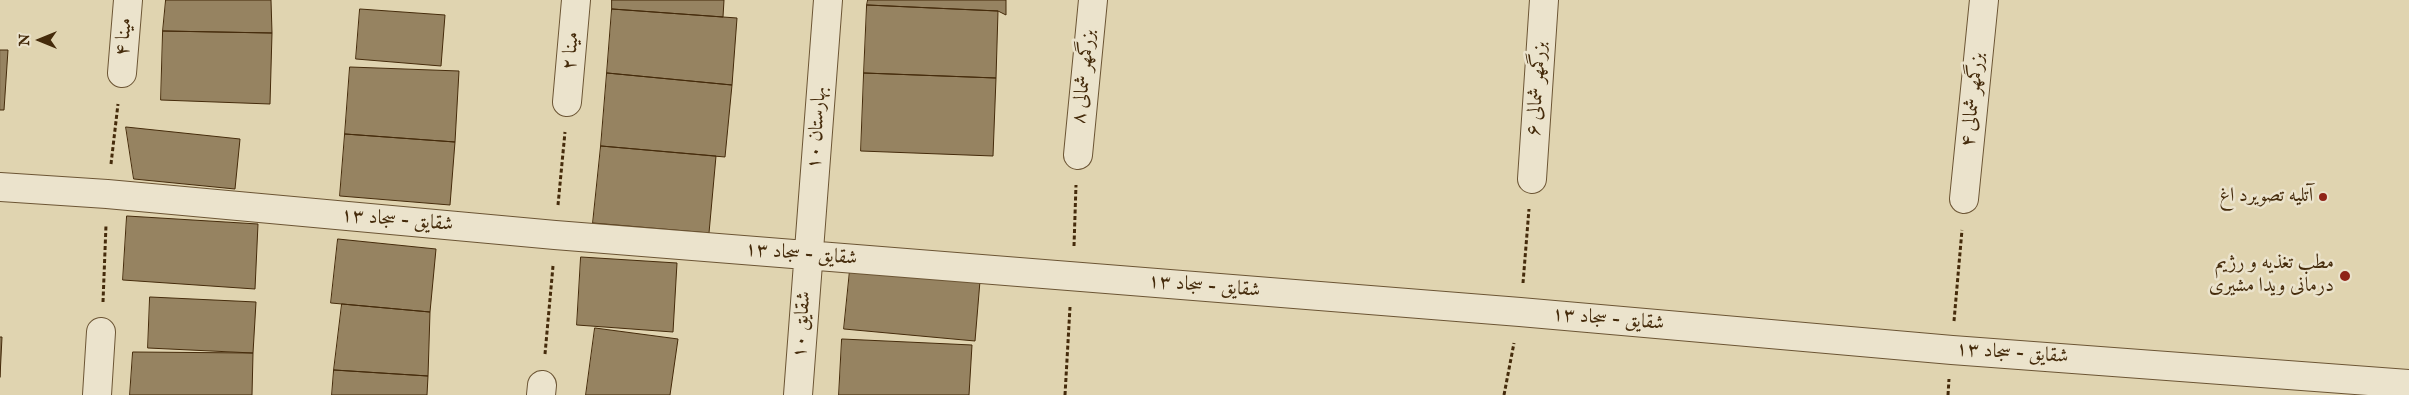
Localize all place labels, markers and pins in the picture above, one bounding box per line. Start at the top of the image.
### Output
place label: آتلیه تصویرد اغ [2219,185,2313,209]
marker: آتلیه تصویرد اغ [2317,191,2329,203]
place label: مطب تغذیه و رژیم درمانی ویدا مشیری [2209,252,2334,299]
marker: مطب تغذیه و رژیم درمانی ویدا مشیری [2338,269,2352,283]

